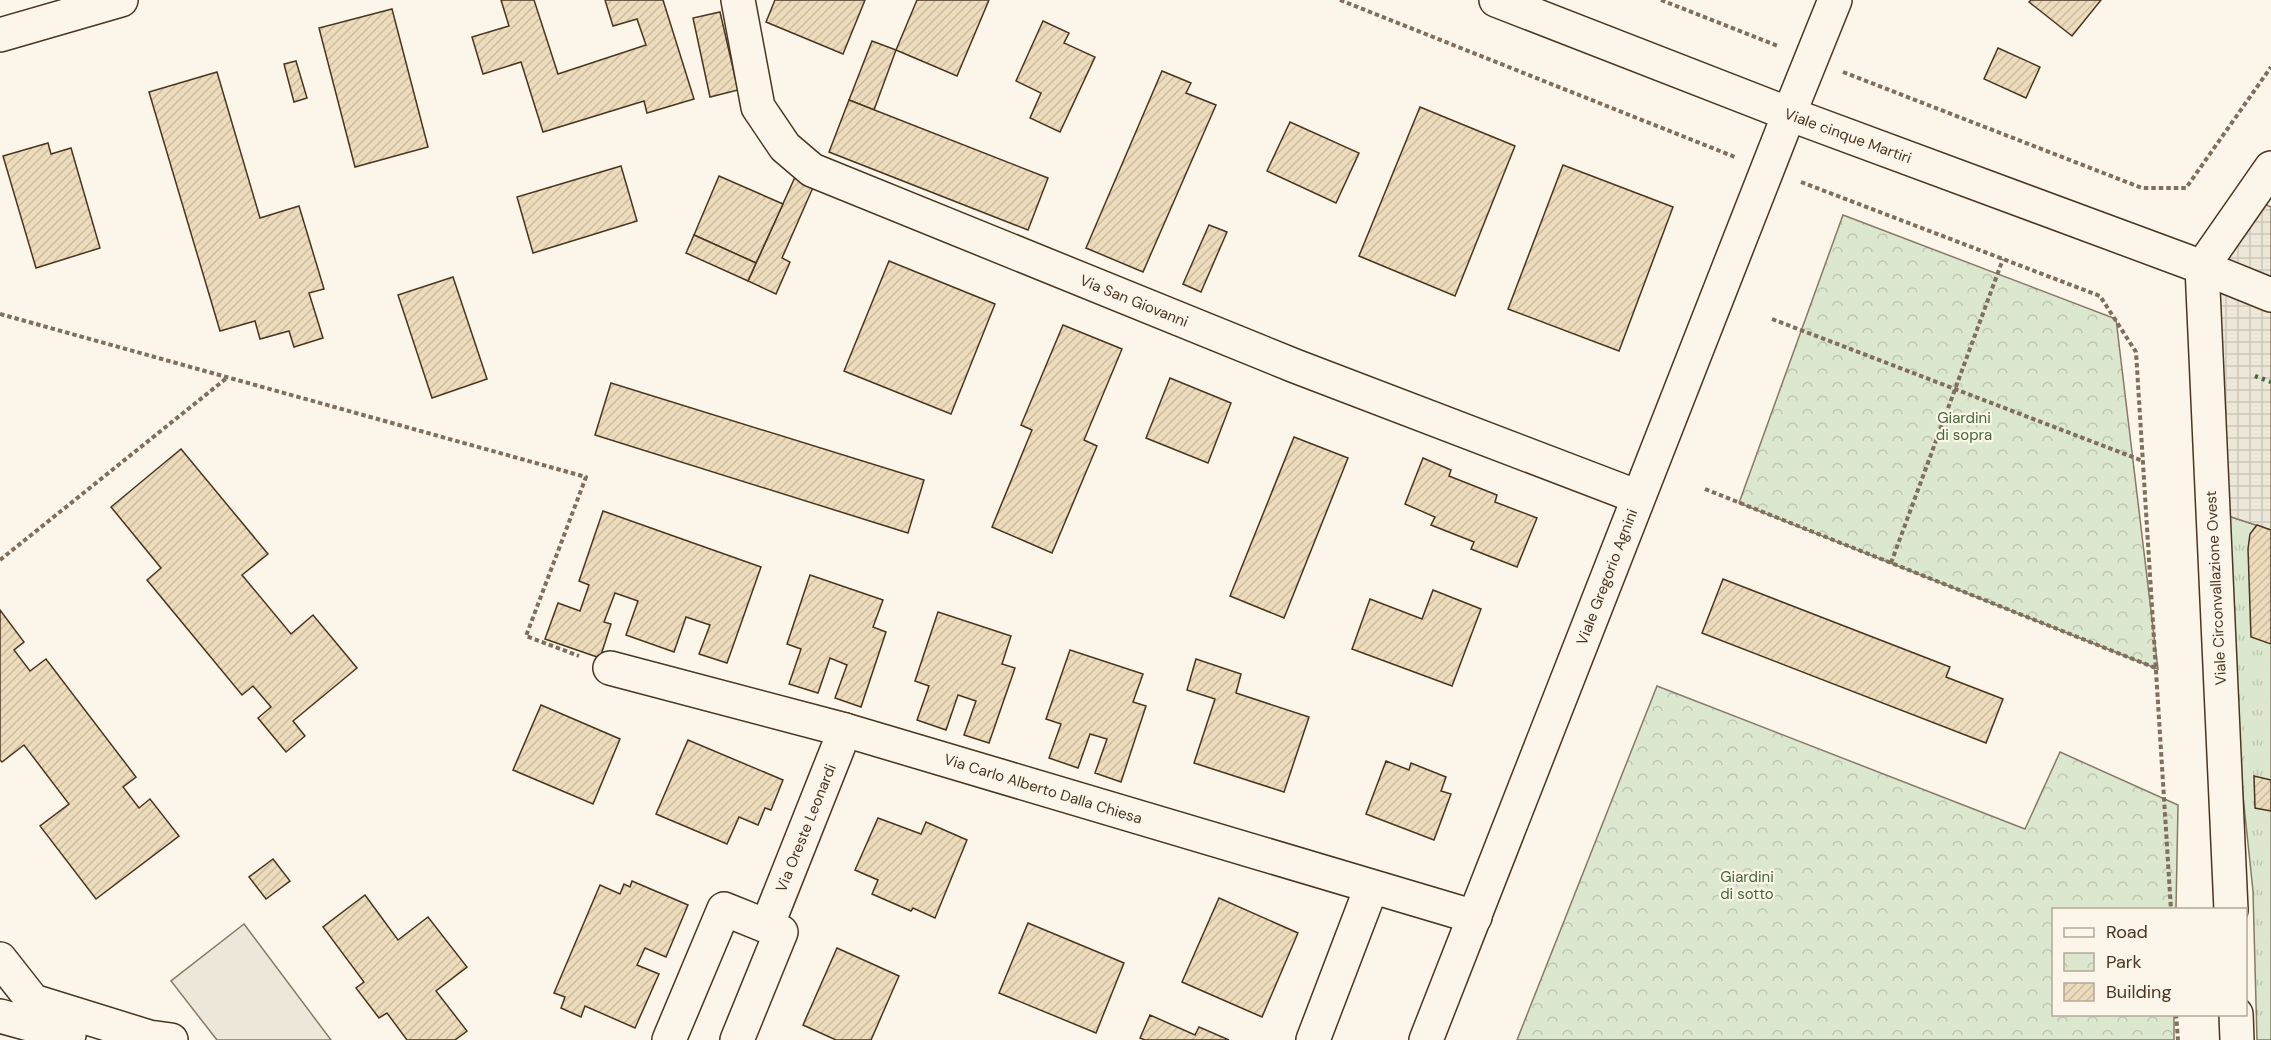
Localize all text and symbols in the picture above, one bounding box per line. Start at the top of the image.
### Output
street label: Viale cinque Martiri [1782,104,1914,168]
street label: Via San Giovanni [1077,270,1191,332]
park label: Giardini di sopra [1936,408,1992,445]
street label: Viale Circonvallazione Ovest [2201,490,2231,686]
street label: Viale Gregorio Agnini [1572,506,1642,648]
street label: Via Carlo Alberto Dalla Chiesa [941,749,1145,829]
street label: Via Oreste Leonardi [771,761,841,895]
park label: Giardini di sotto [1720,867,1774,904]
legend [2052,908,2247,1016]
text: Road [2106,920,2148,944]
text: Park [2106,950,2142,974]
text: Building [2106,980,2171,1004]

